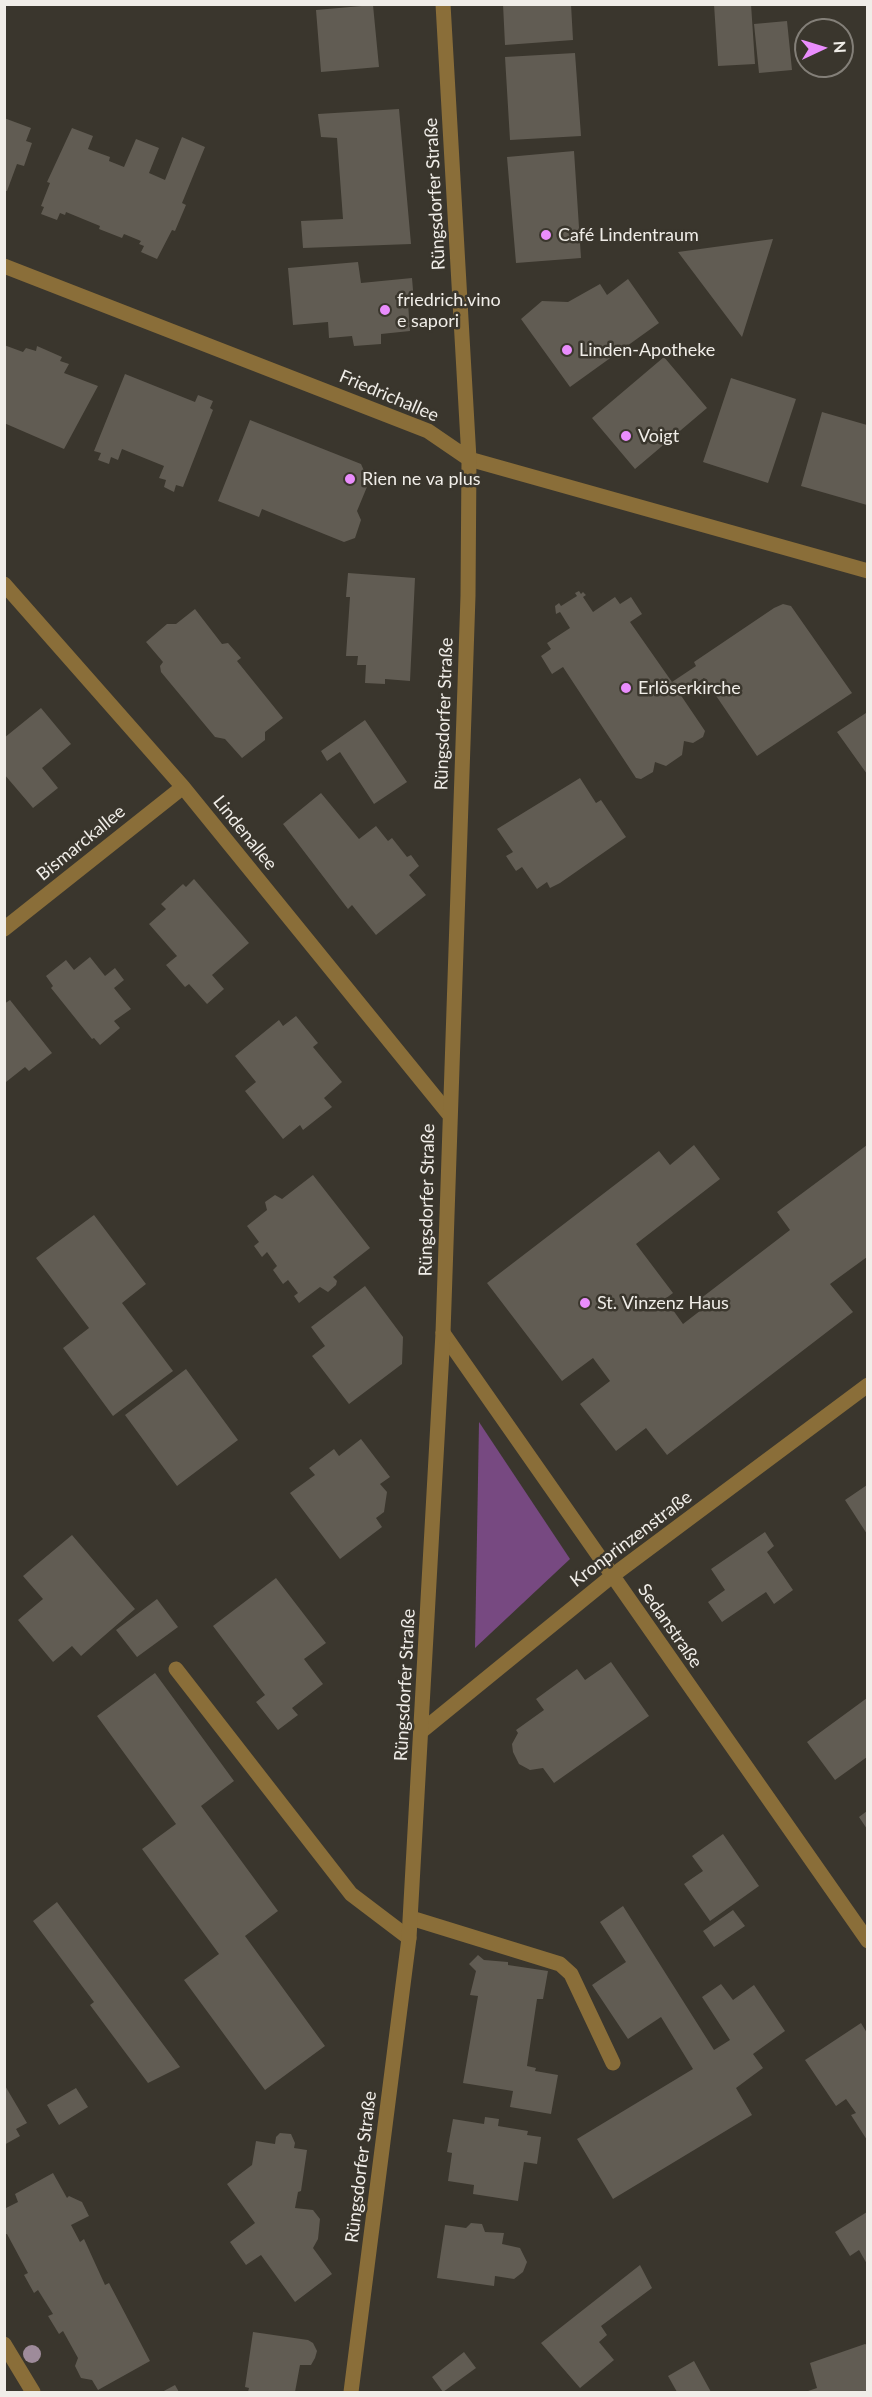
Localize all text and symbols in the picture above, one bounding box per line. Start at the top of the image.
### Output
north arrow [794,18,854,78]
text: N [831,40,850,54]
street label: Rüngsdorfer Straße [420,117,450,271]
place label: Café Lindentraum [558,224,699,246]
marker: Café Lindentraum [539,228,553,242]
place label: friedrich.vino e sapori [397,289,501,332]
marker: friedrich.vino e sapori [378,303,392,317]
place label: Linden-Apotheke [579,339,715,361]
marker: Linden-Apotheke [560,343,574,357]
street label: Friedrichallee [336,365,442,427]
place label: Voigt [638,425,679,447]
marker: Voigt [619,429,633,443]
place label: Rien ne va plus [362,468,481,490]
marker: Rien ne va plus [343,472,357,486]
street label: Rüngsdorfer Straße [431,637,457,791]
place label: Erlöserkirche [638,677,741,699]
marker: Erlöserkirche [619,681,633,695]
street label: Lindenallee [208,791,282,875]
street label: Bismarckallee [32,801,130,885]
street label: Rüngsdorfer Straße [415,1123,439,1277]
place label: St. Vinzenz Haus [597,1292,729,1314]
marker: St. Vinzenz Haus [578,1296,592,1310]
street label: Kronprinzenstraße [566,1486,696,1592]
street label: Sedanstraße [633,1580,707,1672]
street label: Rüngsdorfer Straße [390,1608,420,1762]
street label: Rüngsdorfer Straße [341,2090,381,2244]

